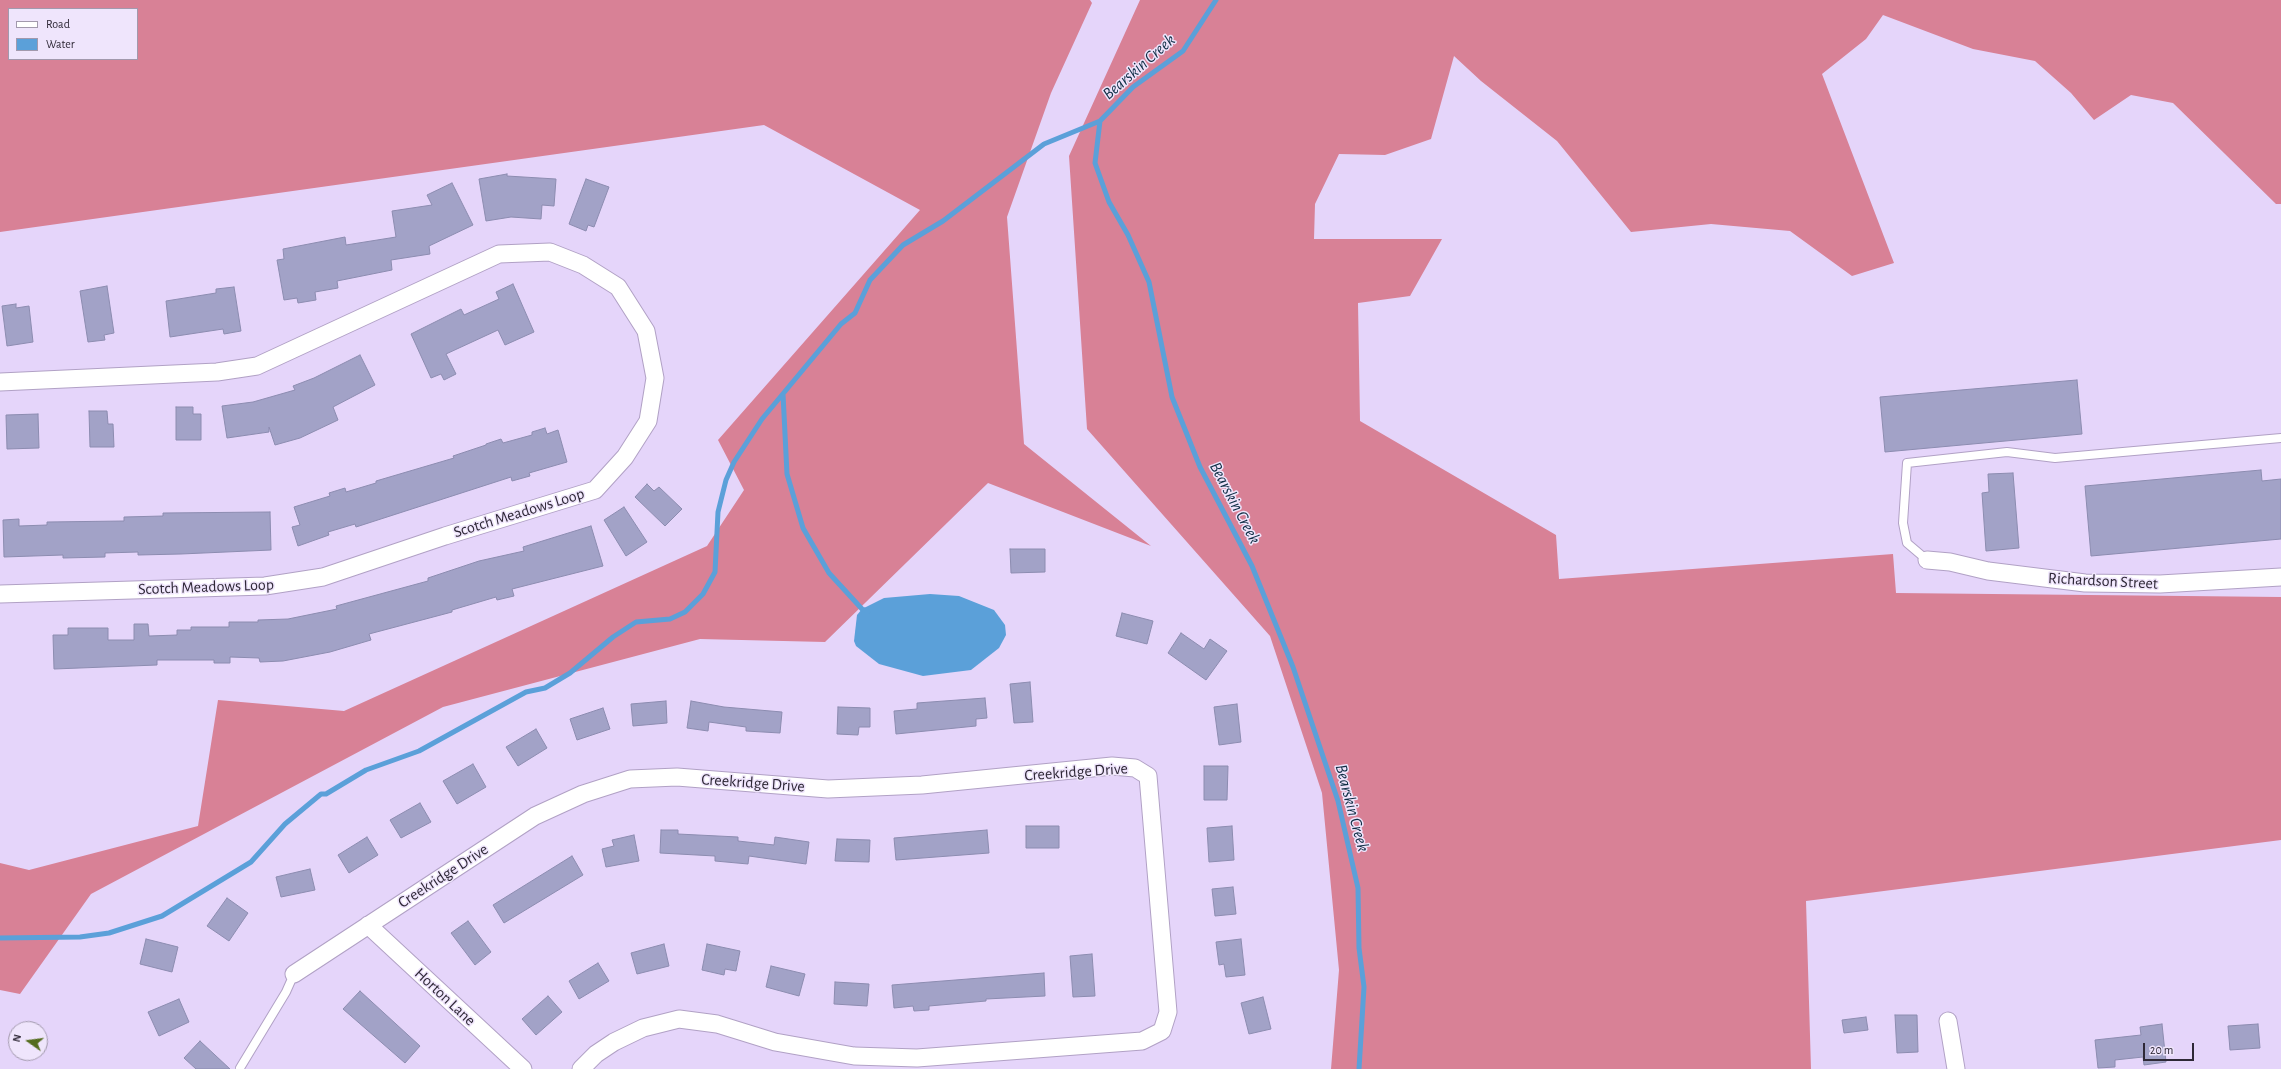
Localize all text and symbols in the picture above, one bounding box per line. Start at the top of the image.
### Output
legend [8,8,138,60]
text: Road [46,18,70,30]
water label: Bearskin Creek [1098,30,1180,104]
text: Water [46,38,75,50]
water label: Bearskin Creek [1205,459,1265,547]
street label: Scotch Meadows Loop [451,484,587,542]
street label: Richardson Street [2048,569,2158,593]
street label: Scotch Meadows Loop [138,575,274,599]
street label: Creekridge Drive [1024,759,1128,785]
water label: Bearskin Creek [1331,762,1373,854]
street label: Creekridge Drive [701,770,805,796]
street label: Creekridge Drive [394,840,492,912]
street label: Horton Lane [410,964,480,1030]
north arrow [8,1021,48,1061]
text: N [11,1033,23,1043]
scale bar [2145,1035,2196,1061]
text: 20 m [2150,1044,2173,1056]

